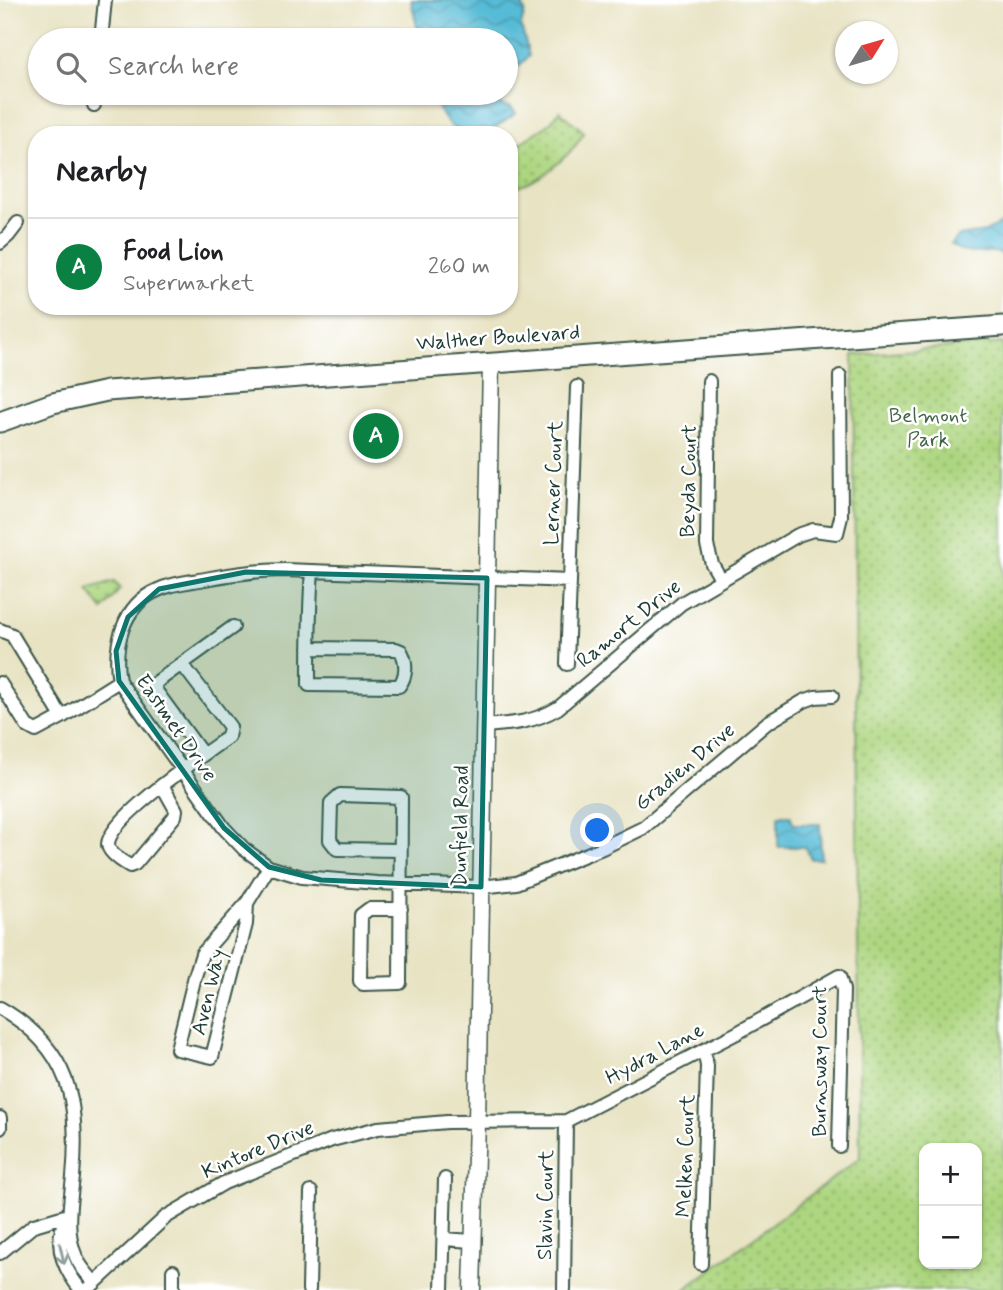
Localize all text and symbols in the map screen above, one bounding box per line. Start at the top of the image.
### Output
north arrow [835,21,898,84]
search box [28,28,518,105]
icon: search [52,48,90,86]
text: Search here [108,50,239,84]
text: Nearby [56,152,147,191]
text: Food Lion [123,235,224,269]
text: A [71,252,87,282]
text: 260 m [428,252,490,282]
text: Supermarket [123,269,254,299]
street label: Walther Boulevard [415,318,581,358]
park label: Belmont Park [889,402,967,454]
pin: A [353,410,399,462]
street label: Lerner Court [538,420,570,546]
street label: Beyda Court [674,424,704,538]
street label: Ramort Drive [571,573,687,675]
street label: Eastmet Drive [129,669,223,787]
street label: Gradien Drive [629,717,741,817]
street label: Dunfield Road [446,765,476,887]
your location [580,813,614,847]
street label: Aven Way [185,946,233,1038]
street label: Burnsway Court [806,985,834,1137]
street label: Hydra Lane [601,1016,709,1092]
street label: Melken Court [670,1093,702,1218]
street label: Kintore Drive [198,1114,318,1186]
map controls [919,1143,982,1269]
button: + [919,1143,982,1206]
street label: Slavin Court [531,1149,561,1261]
button: − [919,1206,982,1269]
one-way arrow [56,1242,69,1265]

